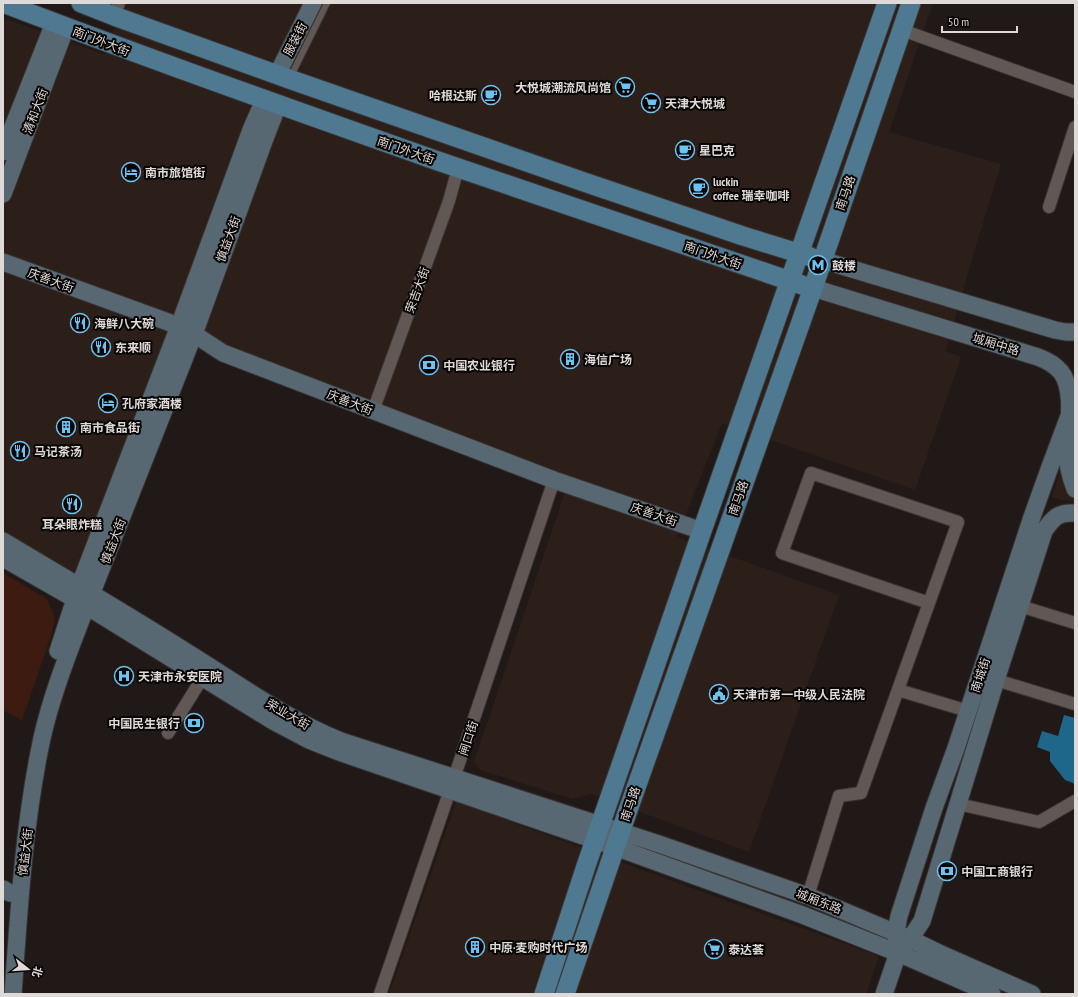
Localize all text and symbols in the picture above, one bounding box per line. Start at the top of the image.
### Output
scale bar [942,8,1017,34]
text: 50 m [948,14,969,29]
street label: 服装街 [280,20,310,58]
street label: 南门外大街 [70,23,132,59]
supermarket icon: 大悦城潮流风尚馆 [614,76,636,98]
place label: 大悦城潮流风尚馆 [515,80,611,95]
cafe icon: 哈根达斯 [480,84,502,106]
street label: 清和大街 [19,86,51,136]
place label: 哈根达斯 [429,88,477,103]
supermarket icon: 天津大悦城 [640,92,662,114]
place label: 天津大悦城 [665,96,725,111]
street label: 南门外大街 [375,133,437,167]
cafe icon: 星巴克 [674,139,696,161]
place label: 星巴克 [699,143,735,158]
hotel icon: 南市旅馆街 [120,161,142,183]
place label: 南市旅馆街 [145,165,205,180]
place label: luckin coffee 瑞幸咖啡 [713,174,789,203]
street label: 南马路 [832,174,858,212]
cafe icon: luckin coffee 瑞幸咖啡 [688,177,710,199]
street label: 慎益大街 [213,214,243,264]
street label: 南门外大街 [682,238,744,272]
metro station icon: 鼓楼 [807,254,829,276]
place label: 鼓楼 [832,258,856,273]
street label: 庆善大街 [26,265,76,295]
street label: 荣吉大街 [402,265,432,315]
restaurant icon: 海鲜八大碗 [69,312,91,334]
place label: 海鲜八大碗 [94,316,154,331]
street label: 城厢中路 [971,330,1021,358]
restaurant icon: 东来顺 [90,336,112,358]
place label: 东来顺 [115,340,151,355]
building icon: 海信广场 [559,348,581,370]
place label: 海信广场 [584,352,632,367]
bank icon: 中国农业银行 [418,354,440,376]
place label: 中国农业银行 [443,358,515,373]
street label: 庆善大街 [325,386,375,418]
hotel icon: 孔府家酒楼 [97,392,119,414]
place label: 孔府家酒楼 [122,396,182,411]
building icon: 南市食品街 [55,416,77,438]
place label: 南市食品街 [80,420,140,435]
restaurant icon: 马记茶汤 [9,440,31,462]
place label: 马记茶汤 [34,444,82,459]
street label: 南马路 [725,479,751,517]
restaurant icon: 耳朵眼炸糕 [61,493,83,515]
street label: 庆善大街 [629,499,679,529]
street label: 慎益大街 [97,516,129,566]
place label: 耳朵眼炸糕 [42,517,102,532]
street label: 南城街 [967,656,993,694]
hospital icon: 天津市永安医院 [113,665,135,687]
place label: 天津市永安医院 [138,669,222,684]
public building icon: 天津市第一中级人民法院 [708,683,730,705]
place label: 天津市第一中级人民法院 [733,687,865,702]
street label: 荣业大街 [263,696,313,732]
bank icon: 中国民生银行 [183,712,205,734]
place label: 中国民生银行 [108,716,180,731]
street label: 闸口街 [455,719,481,757]
street label: 南马路 [617,785,643,823]
street label: 慎益大街 [15,827,35,877]
bank icon: 中国工商银行 [936,860,958,882]
place label: 中国工商银行 [961,864,1033,879]
street label: 城厢东路 [794,885,844,917]
building icon: 中原·麦购时代广场 [464,936,486,958]
supermarket icon: 泰达荟 [703,938,725,960]
place label: 中原·麦购时代广场 [489,940,588,955]
place label: 泰达荟 [728,942,764,957]
north arrow [8,949,48,989]
text: 北 [29,965,46,979]

